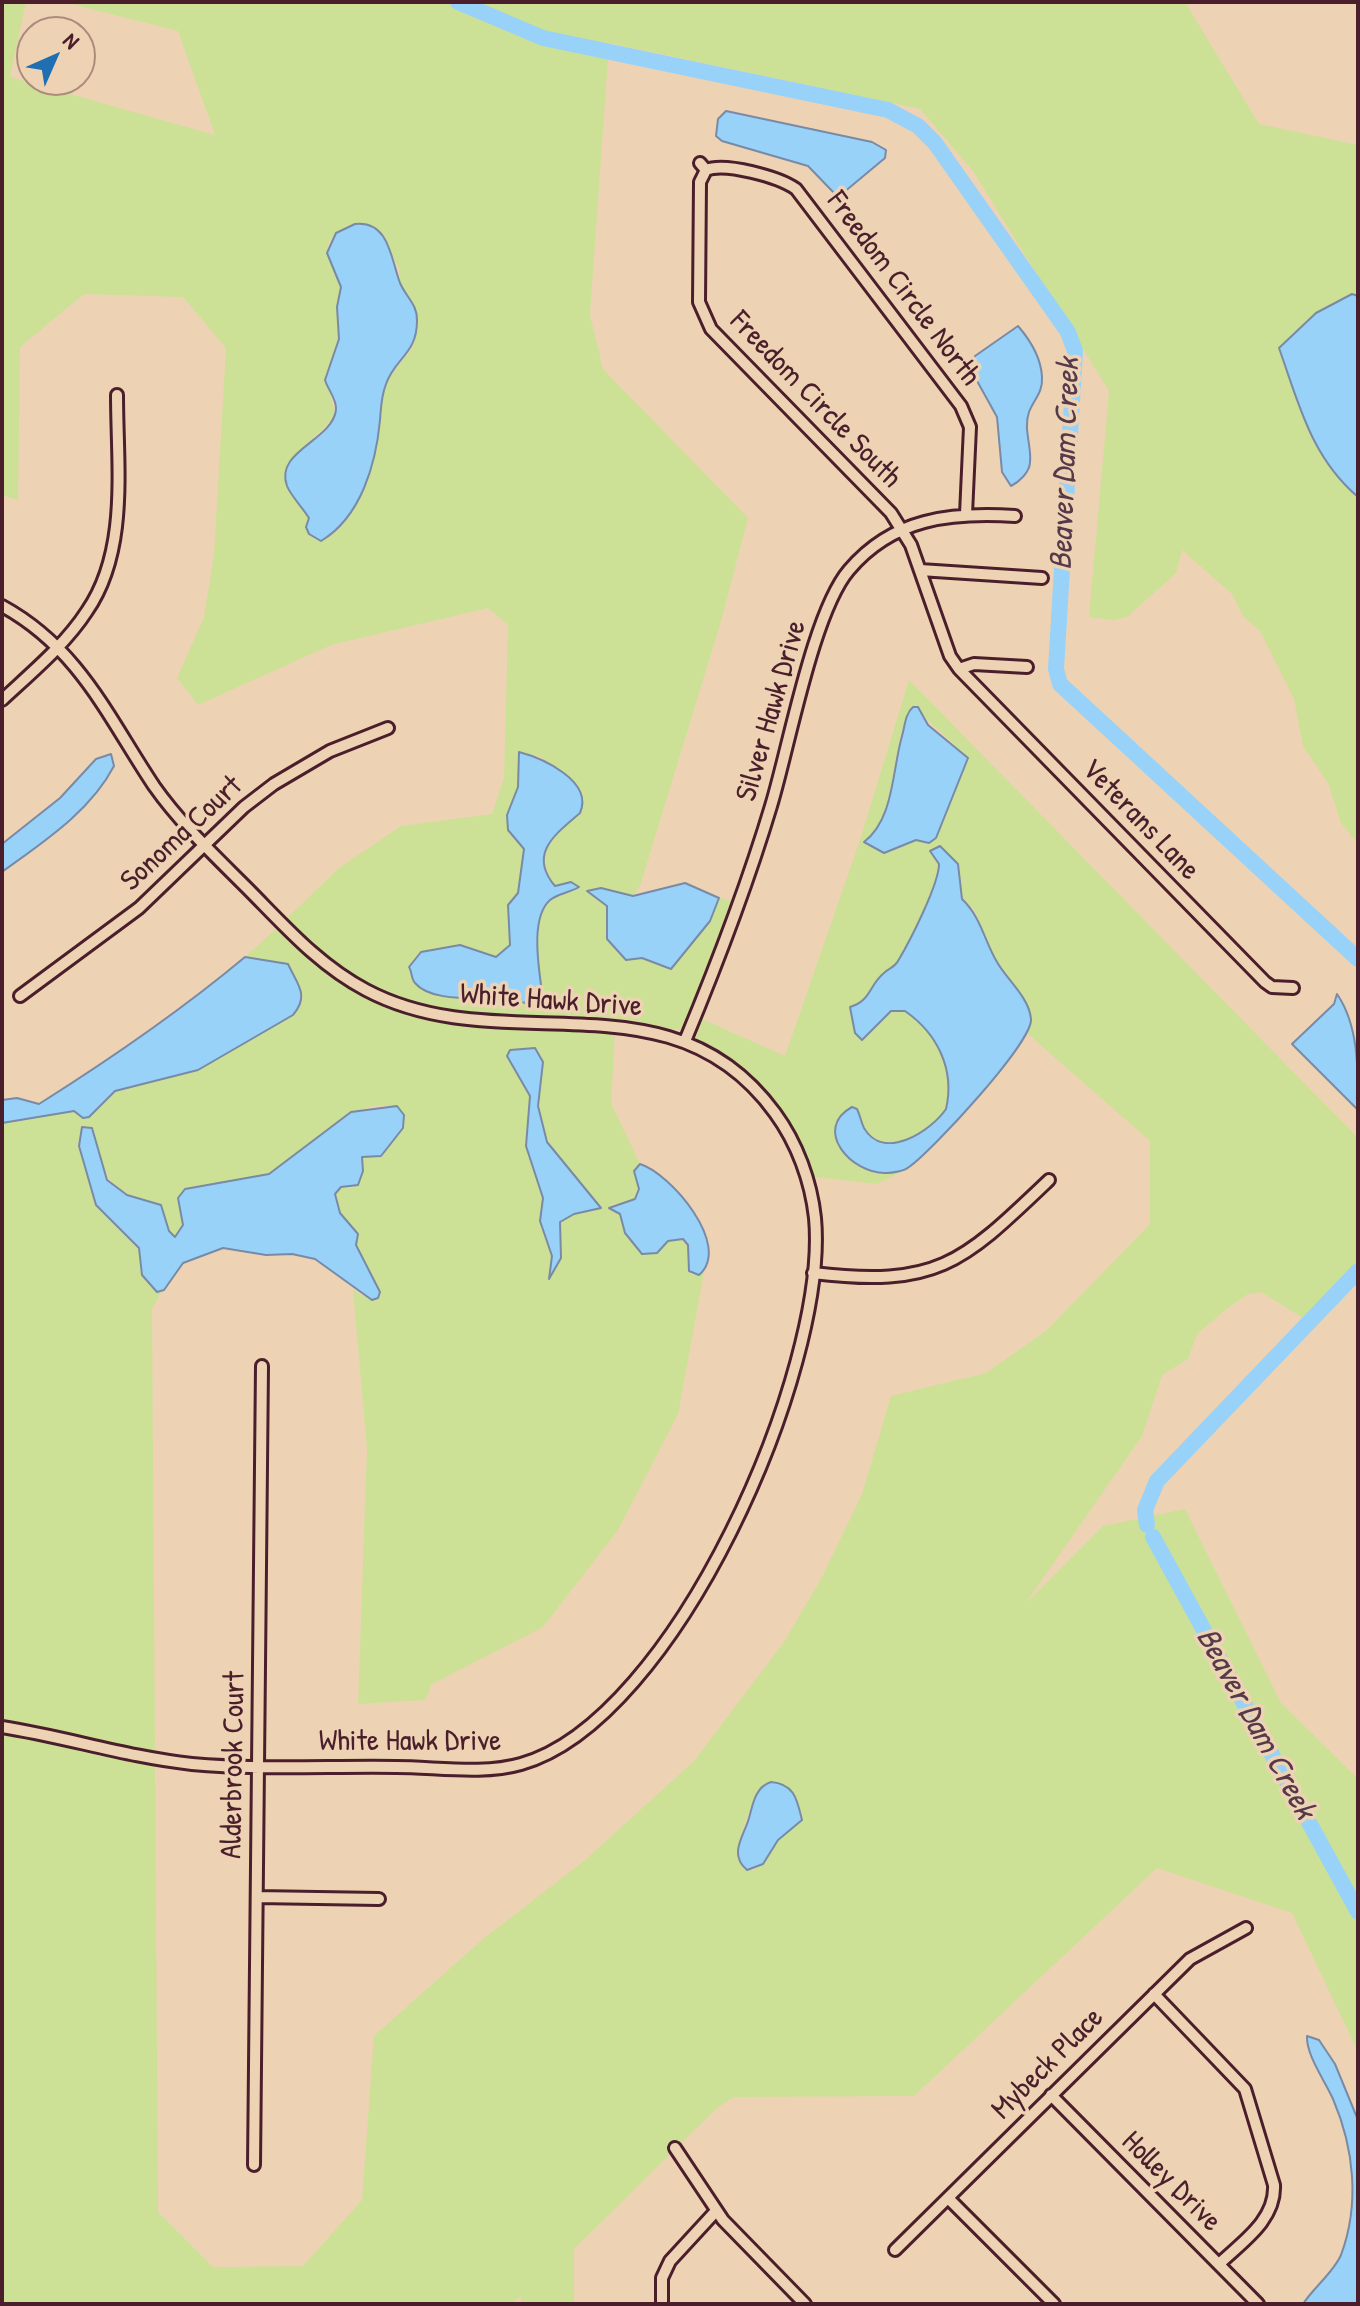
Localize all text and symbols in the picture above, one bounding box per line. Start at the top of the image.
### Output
north arrow [16,16,96,96]
text: N [57,26,86,55]
street label: Freedom Circle North [818,185,988,393]
street label: Freedom Circle South [722,304,908,496]
water label: Beaver Dam Creek [1043,357,1089,571]
street label: Silver Hawk Drive [729,616,815,806]
street label: Veterans Lane [1073,752,1207,888]
street label: Sonoma Court [114,769,250,899]
street label: White Hawk Drive [459,977,643,1025]
water label: Beaver Dam Creek [1187,1622,1323,1826]
street label: Alderbrook Court [214,1671,254,1859]
street label: White Hawk Drive [319,1724,501,1760]
street label: Mybeck Place [985,2001,1111,2127]
street label: Holley Drive [1113,2124,1229,2240]

